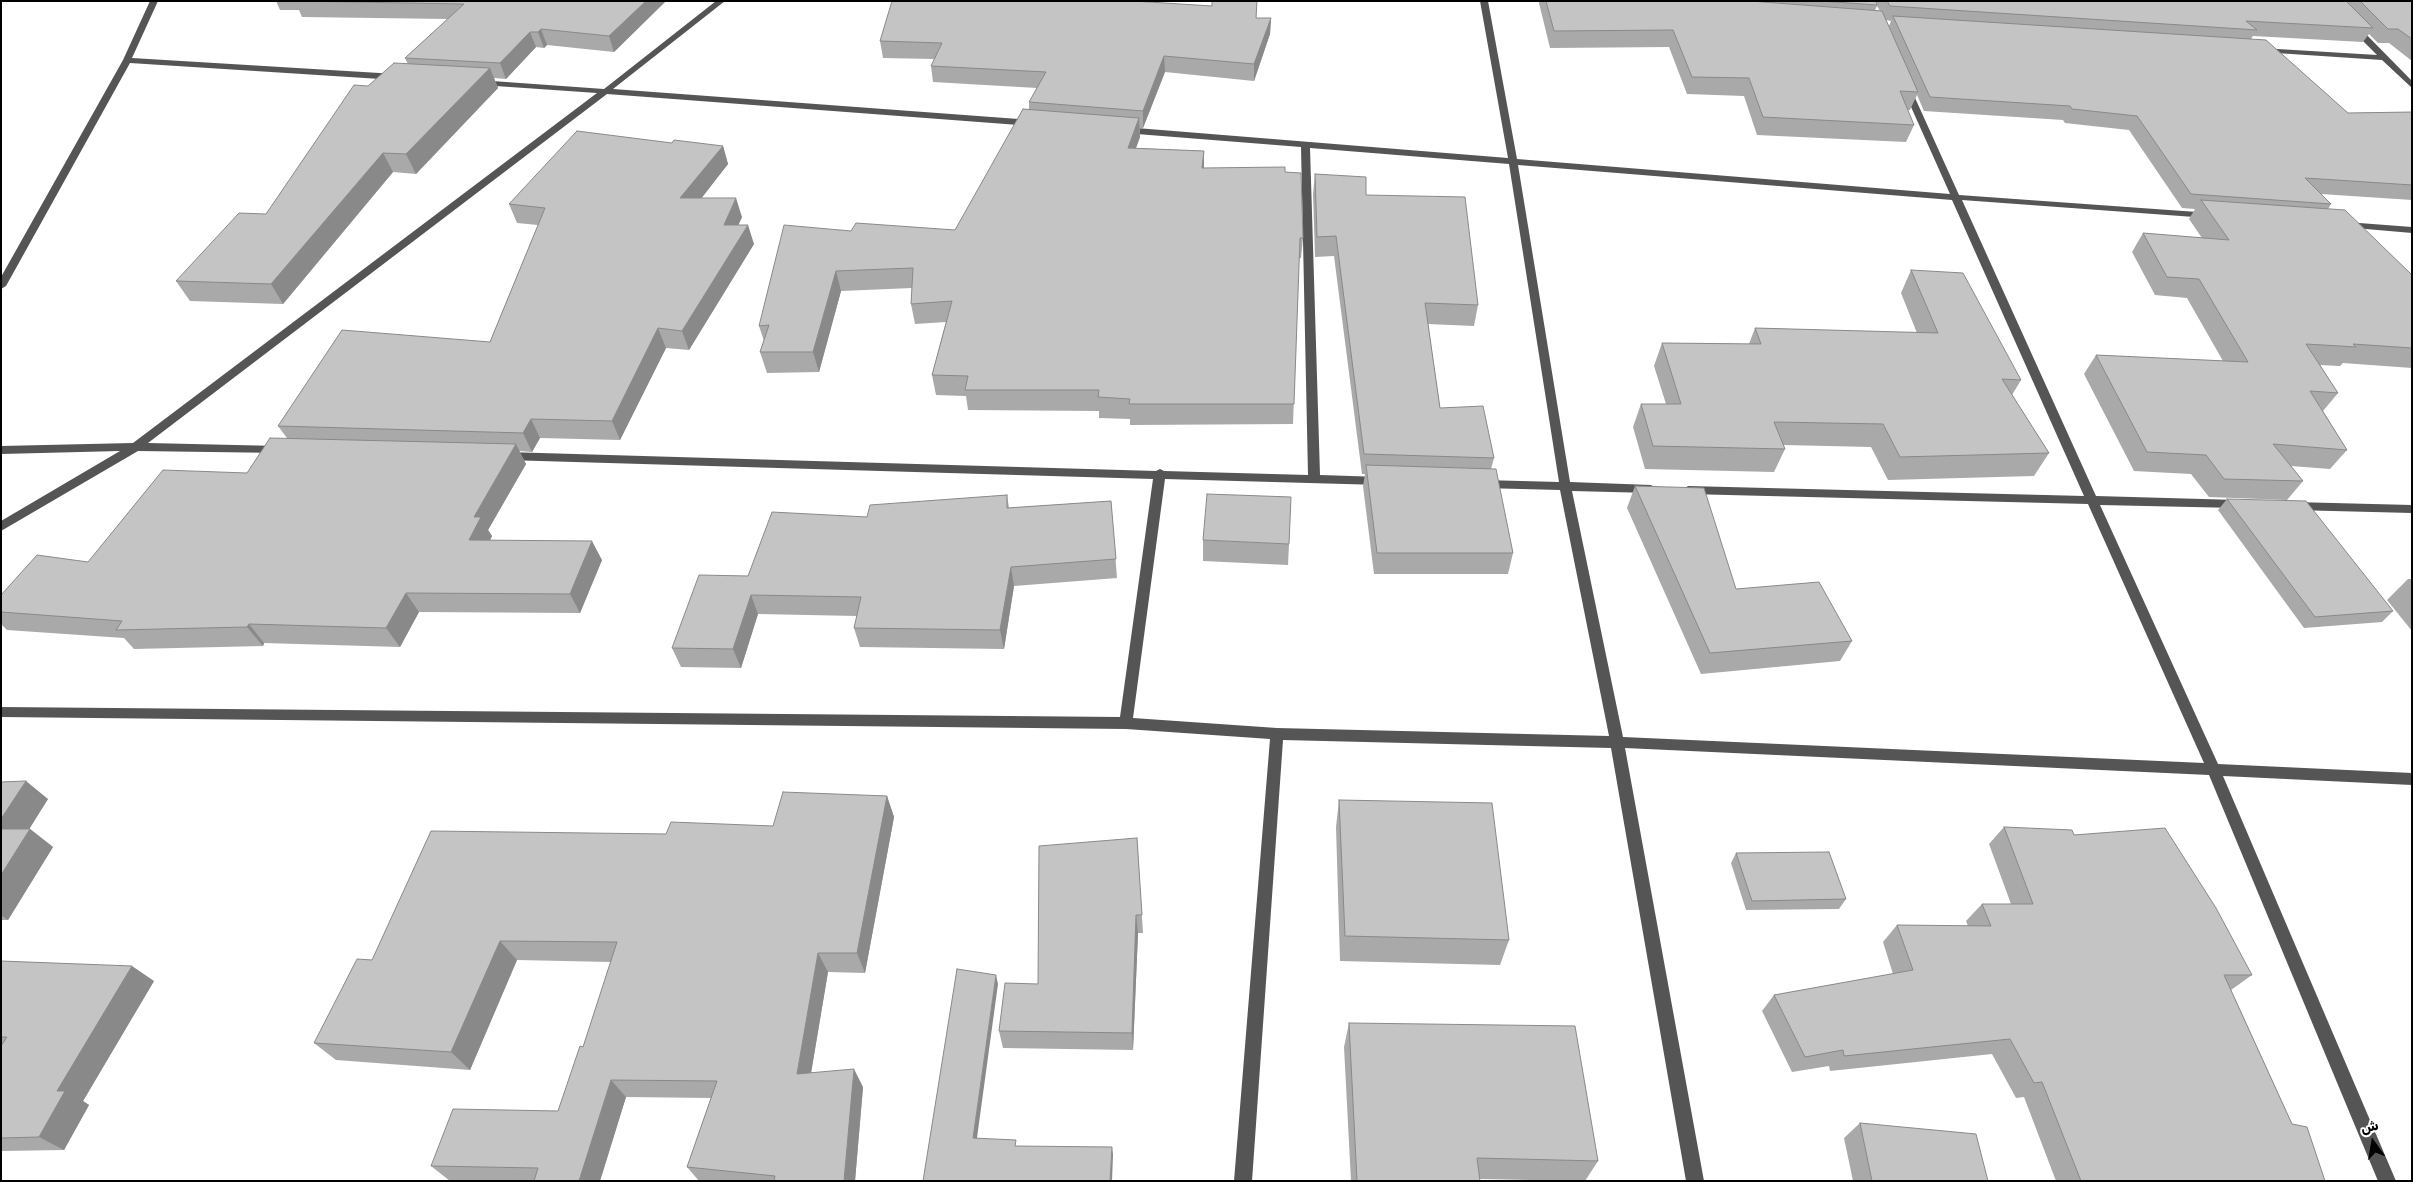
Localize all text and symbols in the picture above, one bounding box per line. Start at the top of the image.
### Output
north arrow [2348,1117,2398,1167]
text: ش [2359,1117,2380,1137]

